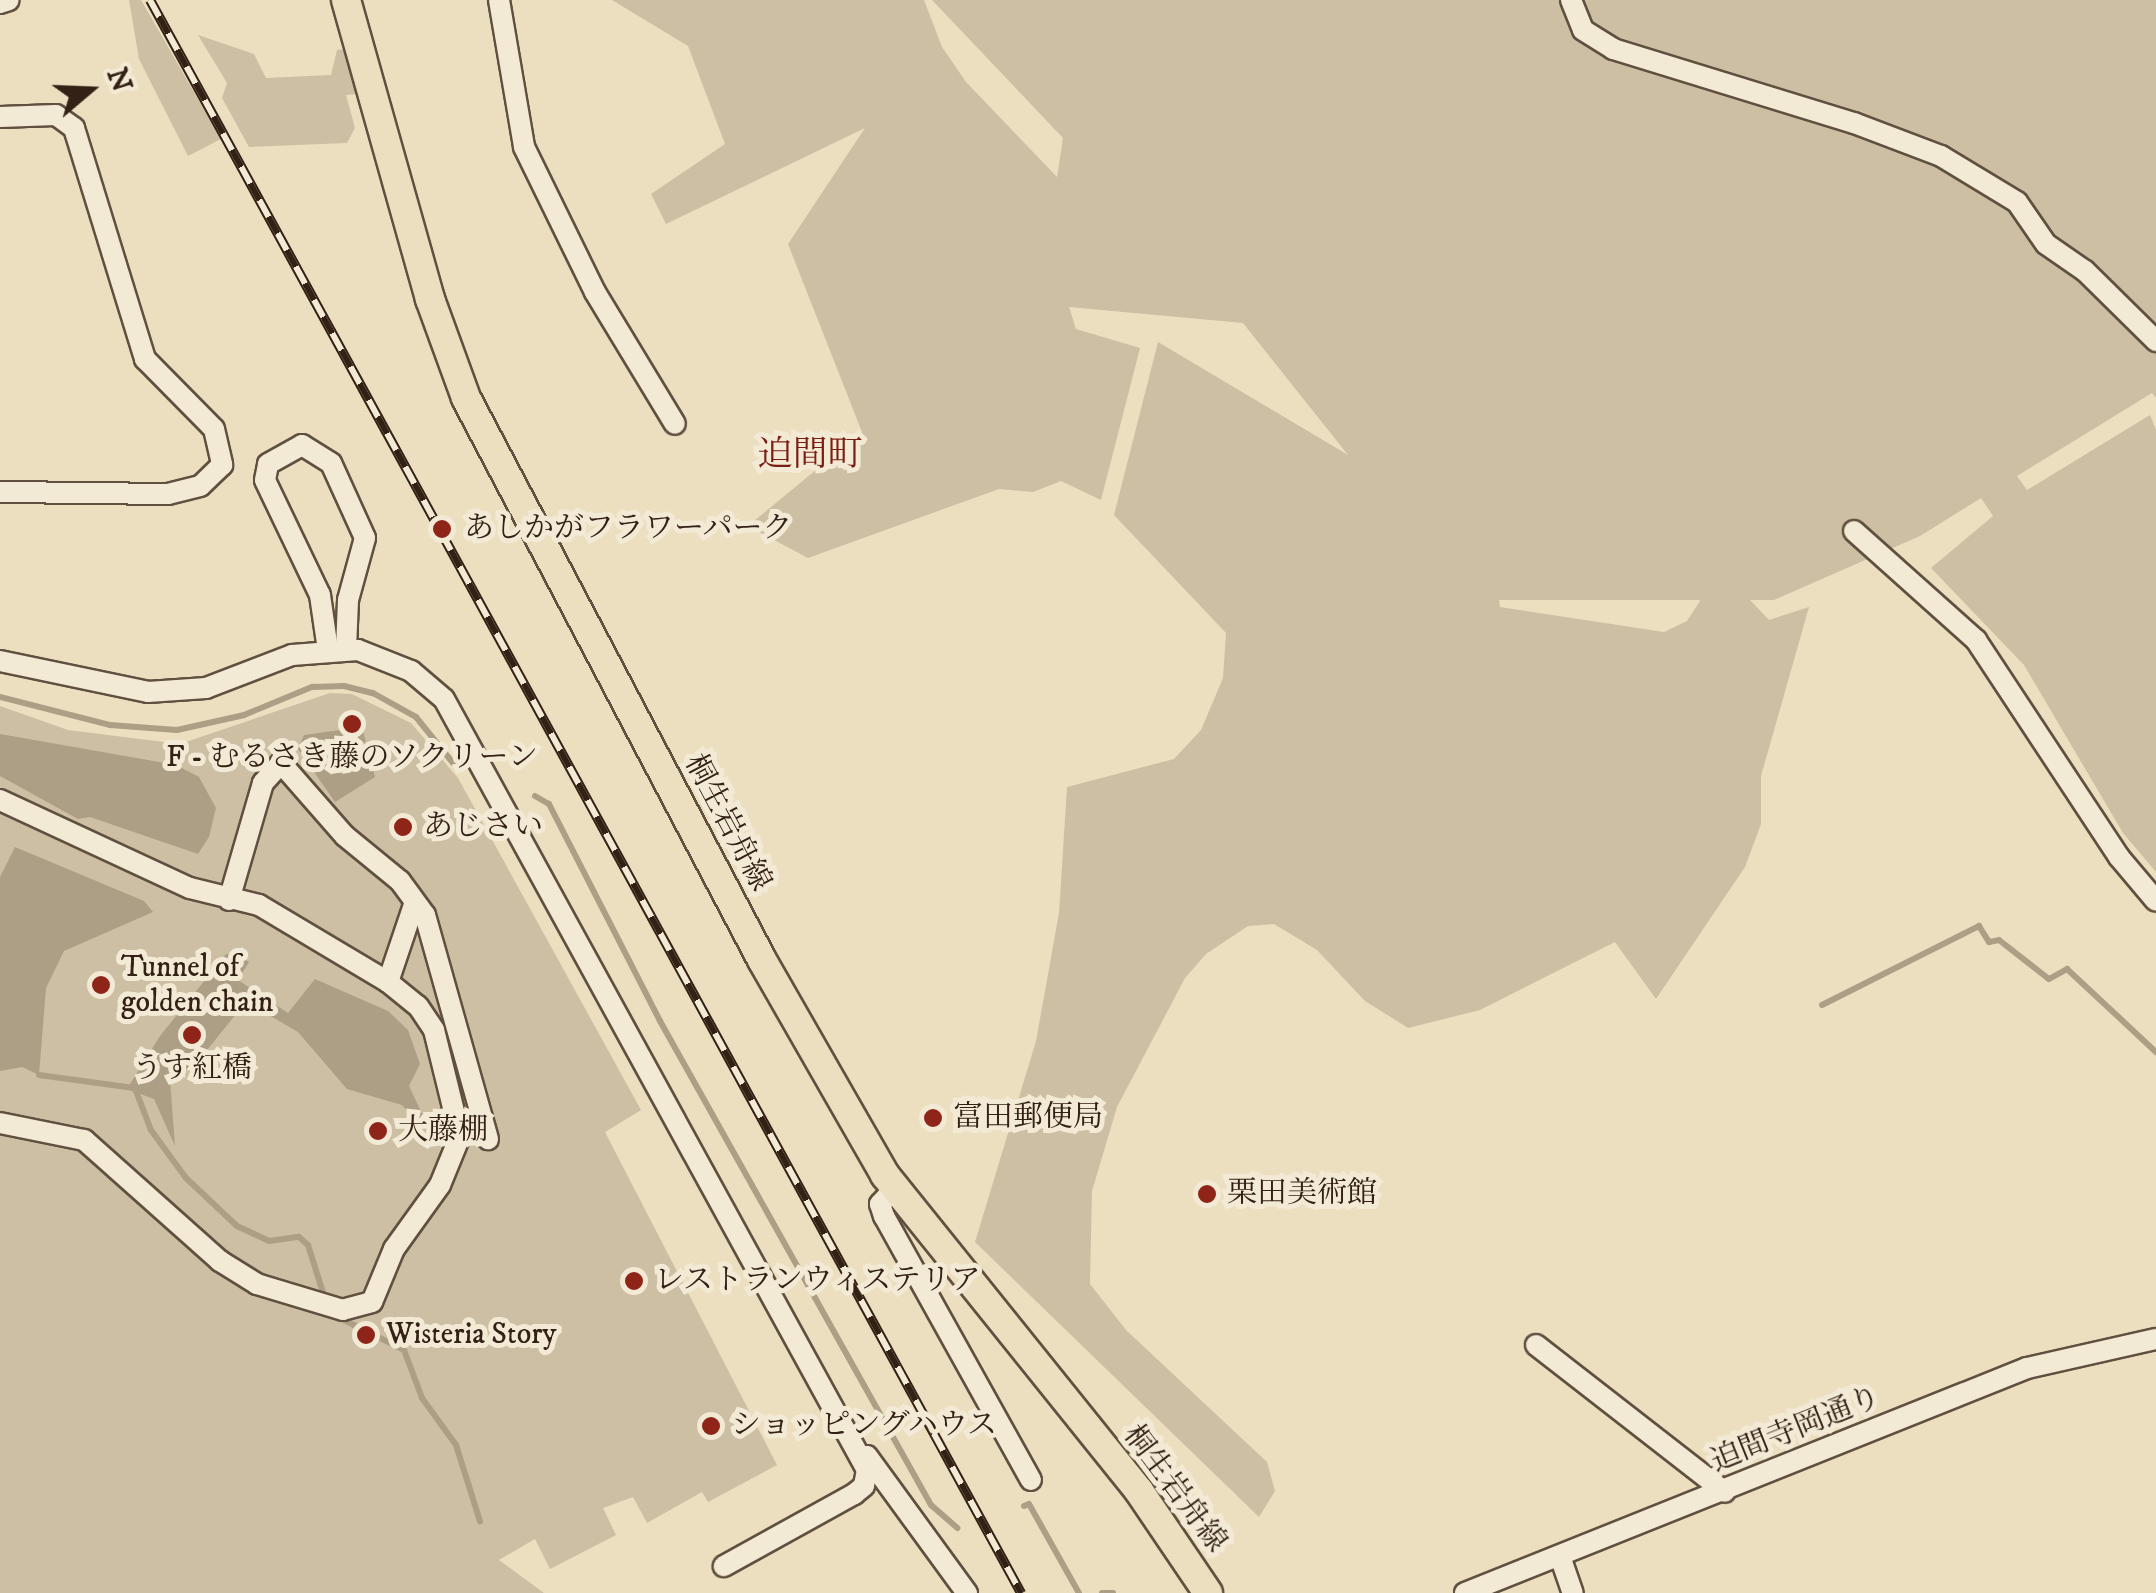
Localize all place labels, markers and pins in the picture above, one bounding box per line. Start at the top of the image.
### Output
place label: あしかがフラワーパーク [464,511,794,547]
marker: あしかがフラワーパーク [429,516,455,542]
marker: F - むるさき藤のソクリーン [341,713,363,735]
place label: F - むるさき藤のソクリーン [165,740,539,776]
place label: あじさい [423,809,543,845]
marker: あじさい [392,816,414,838]
place label: Tunnel of golden chain [121,950,273,1020]
marker: Tunnel of golden chain [90,974,112,996]
marker: うす紅橋 [181,1024,203,1046]
place label: うす紅橋 [132,1051,252,1087]
place label: 富田郵便局 [953,1100,1103,1136]
marker: 富田郵便局 [922,1107,944,1129]
place label: 大藤棚 [398,1113,488,1149]
marker: 大藤棚 [367,1120,389,1142]
place label: 栗田美術館 [1227,1176,1377,1212]
marker: 栗田美術館 [1196,1183,1218,1205]
place label: レストランウィステリア [654,1263,984,1299]
marker: レストランウィステリア [623,1270,645,1292]
place label: Wisteria Story [386,1317,557,1353]
marker: Wisteria Story [355,1324,377,1346]
place label: ショッピングハウス [731,1408,1001,1444]
marker: ショッピングハウス [700,1415,722,1437]

